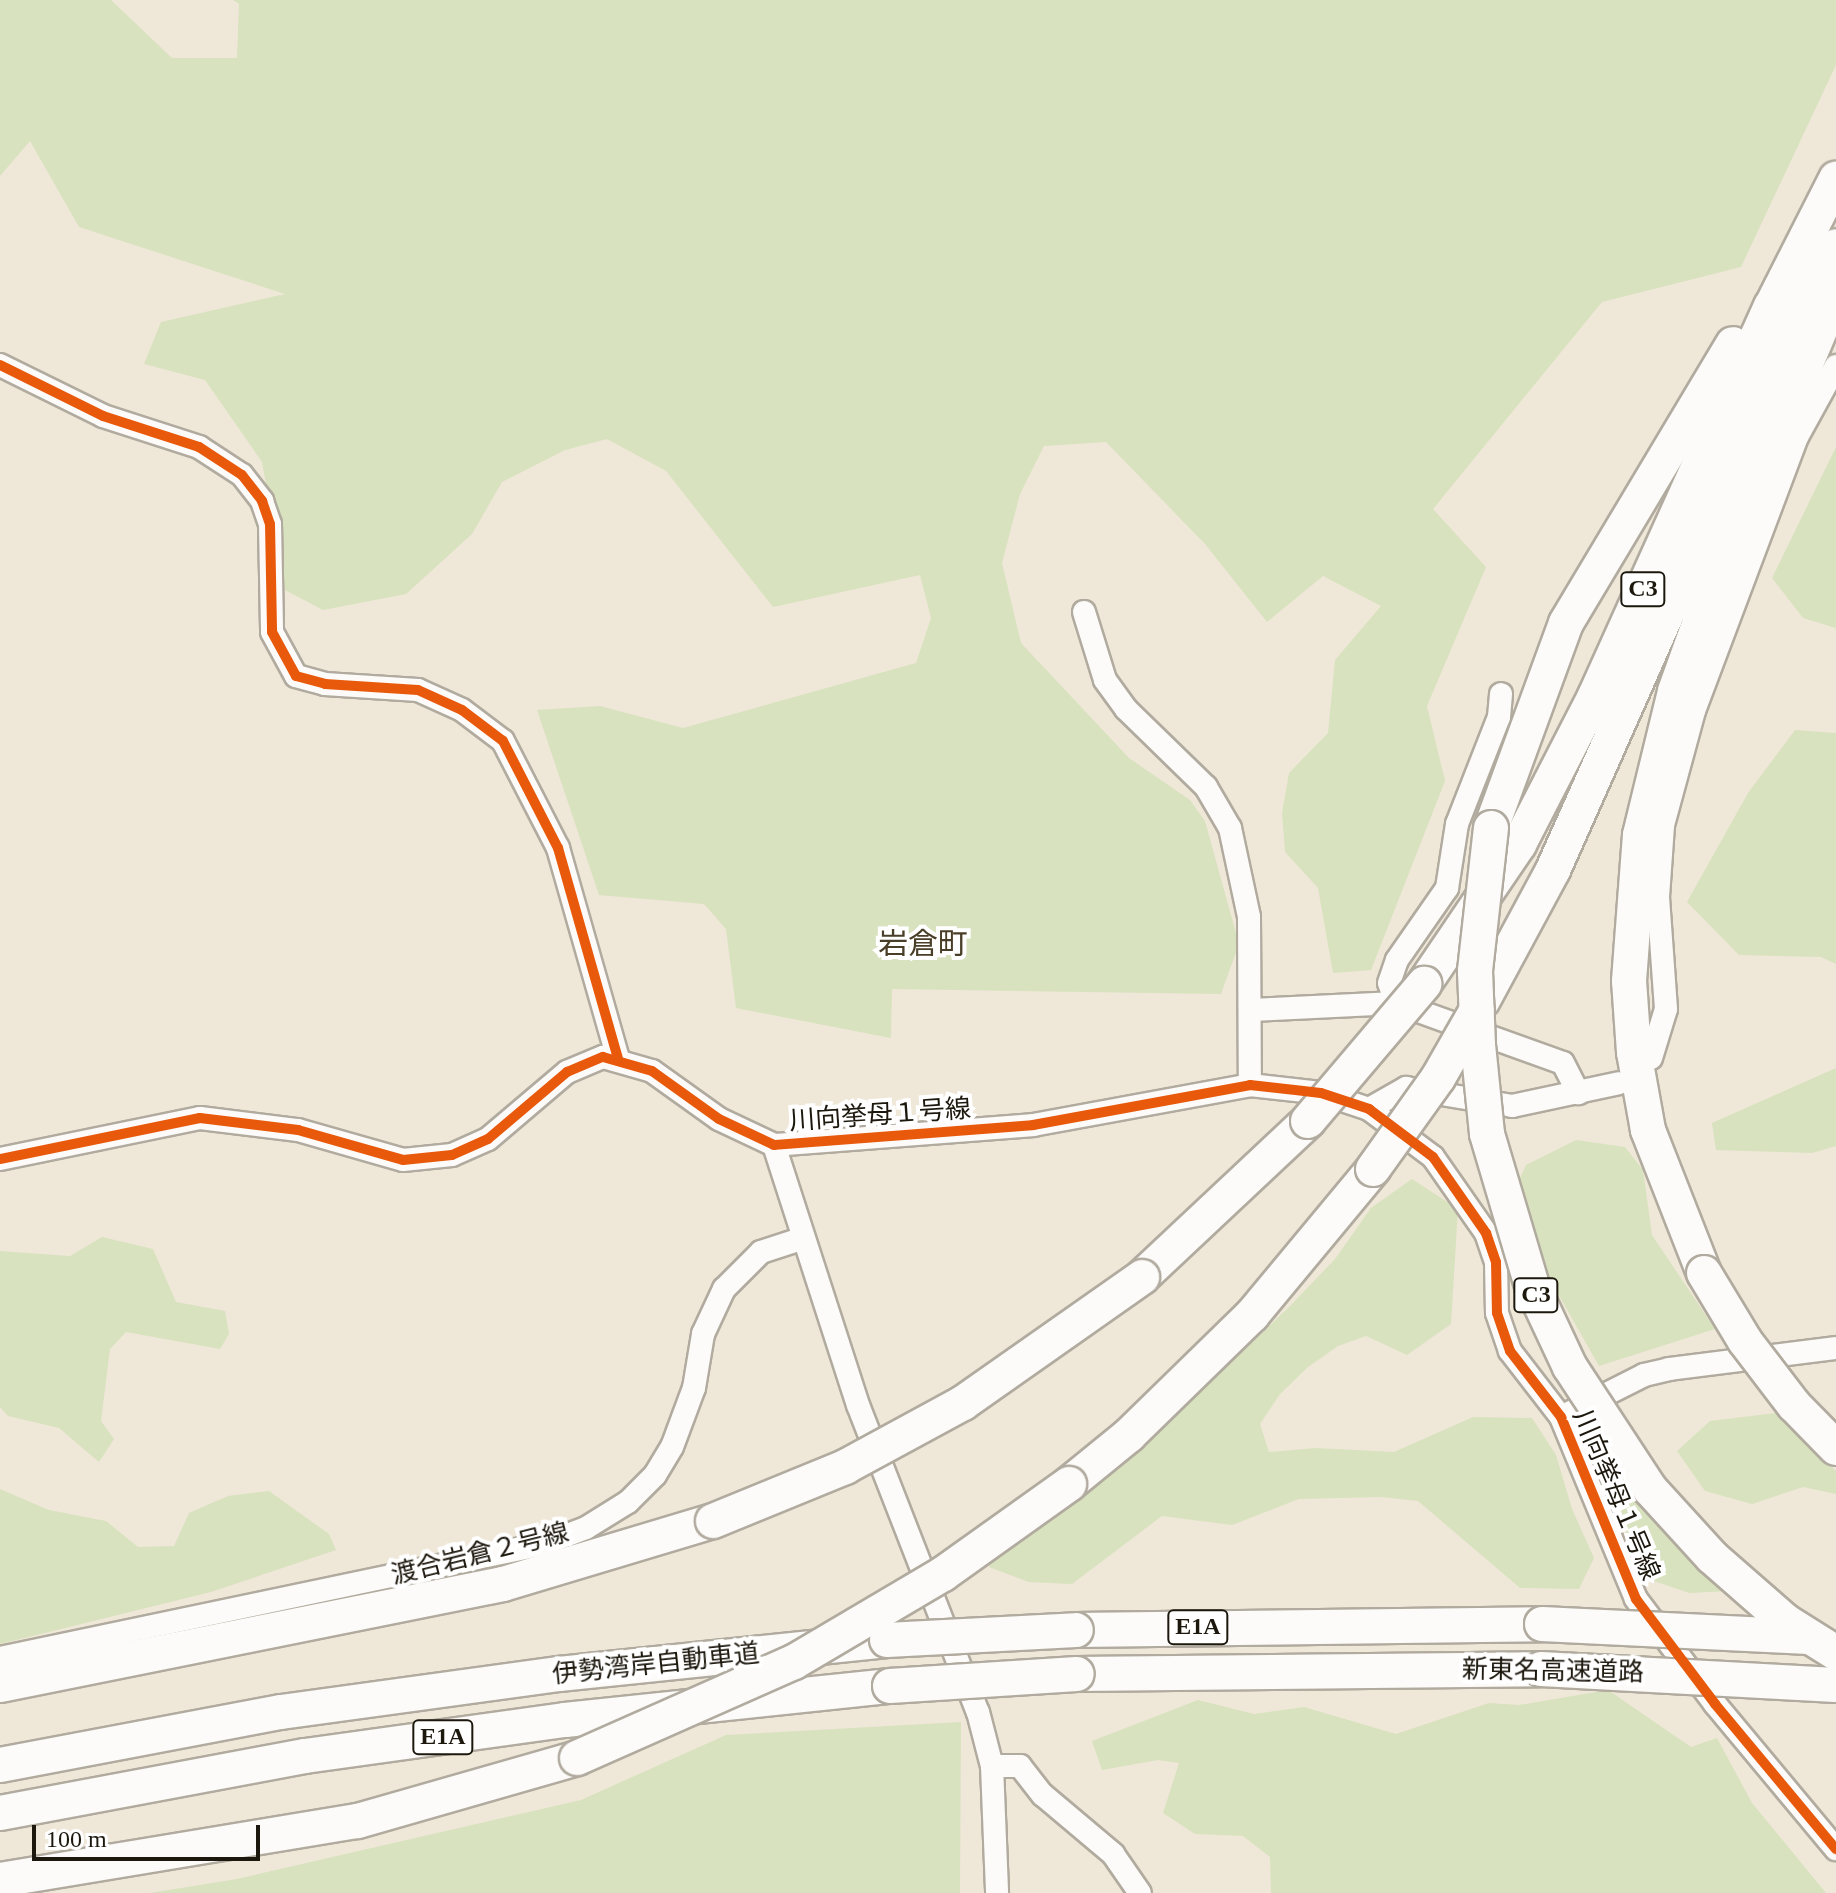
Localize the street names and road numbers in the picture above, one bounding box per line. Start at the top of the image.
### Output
road number: C3 [1619,569,1667,609]
street label: 川向挙母１号線 [788,1093,972,1137]
road number: C3 [1512,1275,1560,1315]
street label: 川向挙母１号線 [1566,1405,1666,1585]
street label: 渡合岩倉２号線 [388,1517,572,1591]
road number: E1A [1166,1607,1230,1647]
street label: 伊勢湾岸自動車道 [551,1638,761,1690]
street label: 新東名高速道路 [1462,1654,1644,1688]
road number: E1A [411,1717,475,1757]

